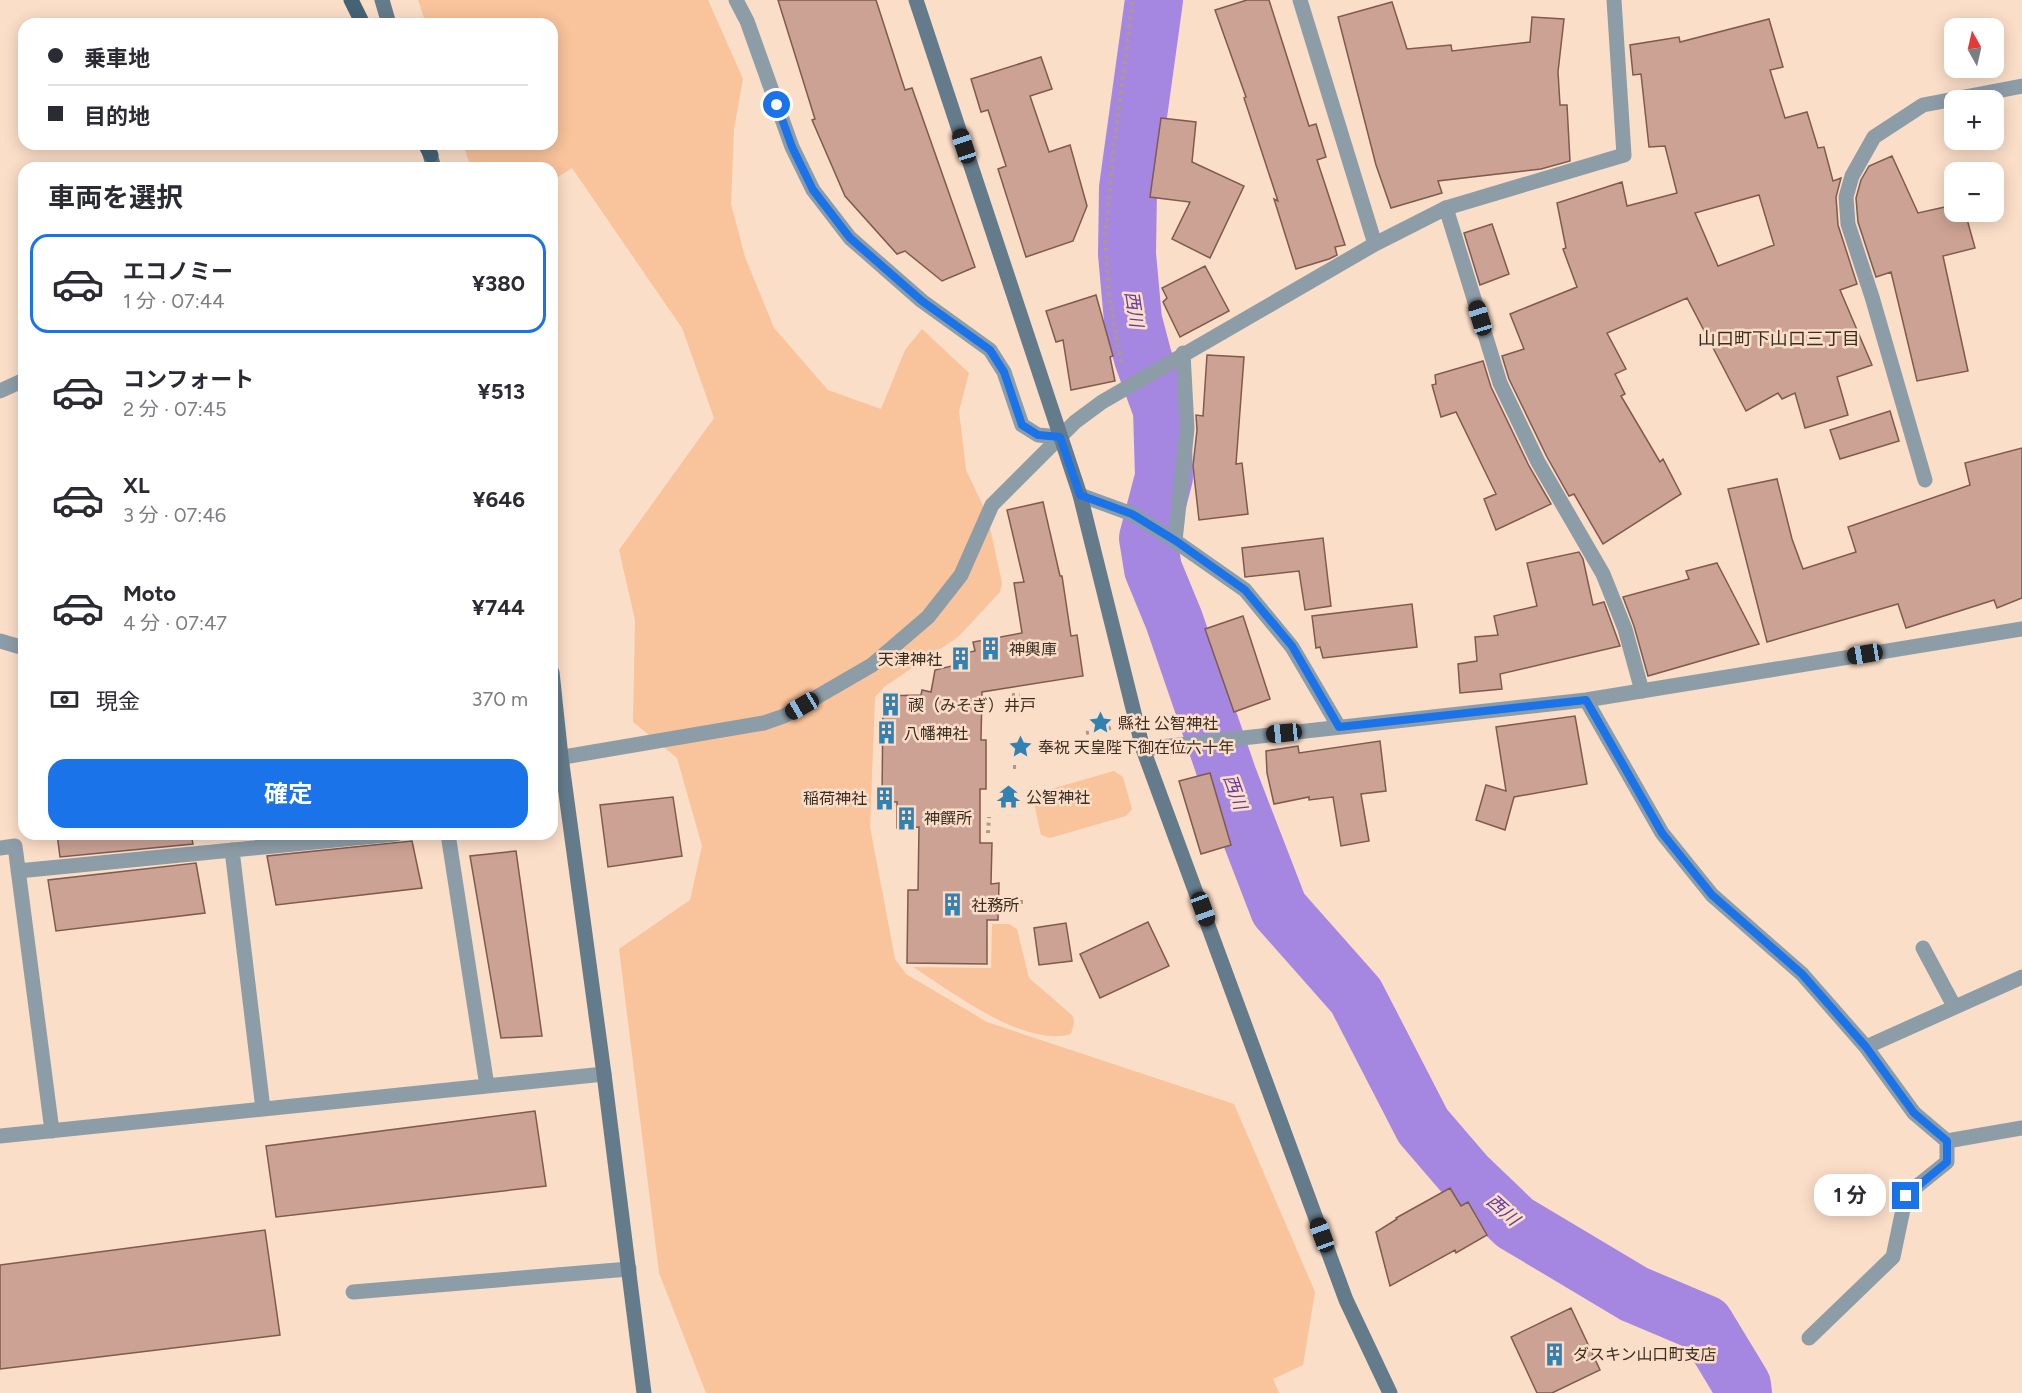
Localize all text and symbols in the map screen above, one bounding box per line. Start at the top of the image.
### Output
north arrow [1944,18,2004,78]
map controls [1944,18,2004,222]
text: 乗車地 [84,45,150,72]
button: + [1944,90,2004,150]
route start [763,91,790,118]
text: 目的地 [84,103,150,130]
car [950,126,978,166]
button: − [1944,162,2004,222]
text: 車両を選択 [48,181,183,214]
icon: car [51,257,105,311]
text: エコノミー [123,258,233,285]
text: ¥380 [472,270,525,297]
text: 1 分 · 07:44 [123,289,225,313]
water label: 西川 [1120,290,1148,330]
car [1466,298,1494,338]
district label: 山口町下山口三丁目 [1698,328,1860,350]
icon: car [51,365,105,419]
text: コンフォート [123,366,254,393]
text: ¥513 [478,378,525,405]
text: 2 分 · 07:45 [123,397,227,421]
text: XL [123,472,150,499]
icon: car [51,473,105,527]
text: ¥646 [472,486,525,513]
text: 3 分 · 07:46 [123,503,226,527]
text: Moto [123,580,176,607]
icon: car [51,581,105,635]
text: ¥744 [472,594,525,621]
text: 4 分 · 07:47 [123,611,227,635]
building icon: 神輿庫 [978,636,1004,662]
place label: 神輿庫 [1009,640,1057,659]
car [1846,642,1884,666]
building icon: 天津神社 [947,646,973,672]
place label: 天津神社 [878,650,942,669]
icon: cash [48,683,81,716]
text: 370 m [472,687,528,711]
text: 現金 [96,688,140,715]
car [782,689,822,723]
building icon: 禊（みそぎ）井戸 [877,692,903,718]
place label: 禊（みそぎ）井戸 [908,696,1036,715]
place icon: 縣社 公智神社 [1087,710,1113,736]
place label: 縣社 公智神社 [1118,714,1218,733]
building icon: 八幡神社 [873,720,899,746]
car [1265,722,1303,744]
place label: 八幡神社 [904,724,968,743]
place icon: 奉祝 天皇陛下御在位六十年 [1007,734,1033,760]
place label: 奉祝 天皇陛下御在位六十年 [1038,738,1234,757]
button: 確定 [48,759,528,828]
water label: 西川 [1219,771,1252,815]
temple icon: 公智神社 [995,784,1021,810]
building icon: 稲荷神社 [872,785,898,811]
place label: 公智神社 [1026,788,1090,807]
place label: 稲荷神社 [803,789,867,808]
building icon: 神饌所 [893,805,919,831]
place label: 神饌所 [924,809,972,828]
car [1188,889,1218,929]
building icon: 社務所 [940,892,966,918]
place label: 社務所 [971,896,1019,915]
callout: 1 分 [1813,1175,1885,1217]
route end [1892,1182,1919,1209]
text: 1 分 [1833,1183,1867,1207]
water label: 西川 [1482,1190,1525,1232]
car [1307,1215,1337,1255]
building icon: ダスキン山口町支店 [1542,1341,1568,1367]
place label: ダスキン山口町支店 [1573,1345,1717,1364]

